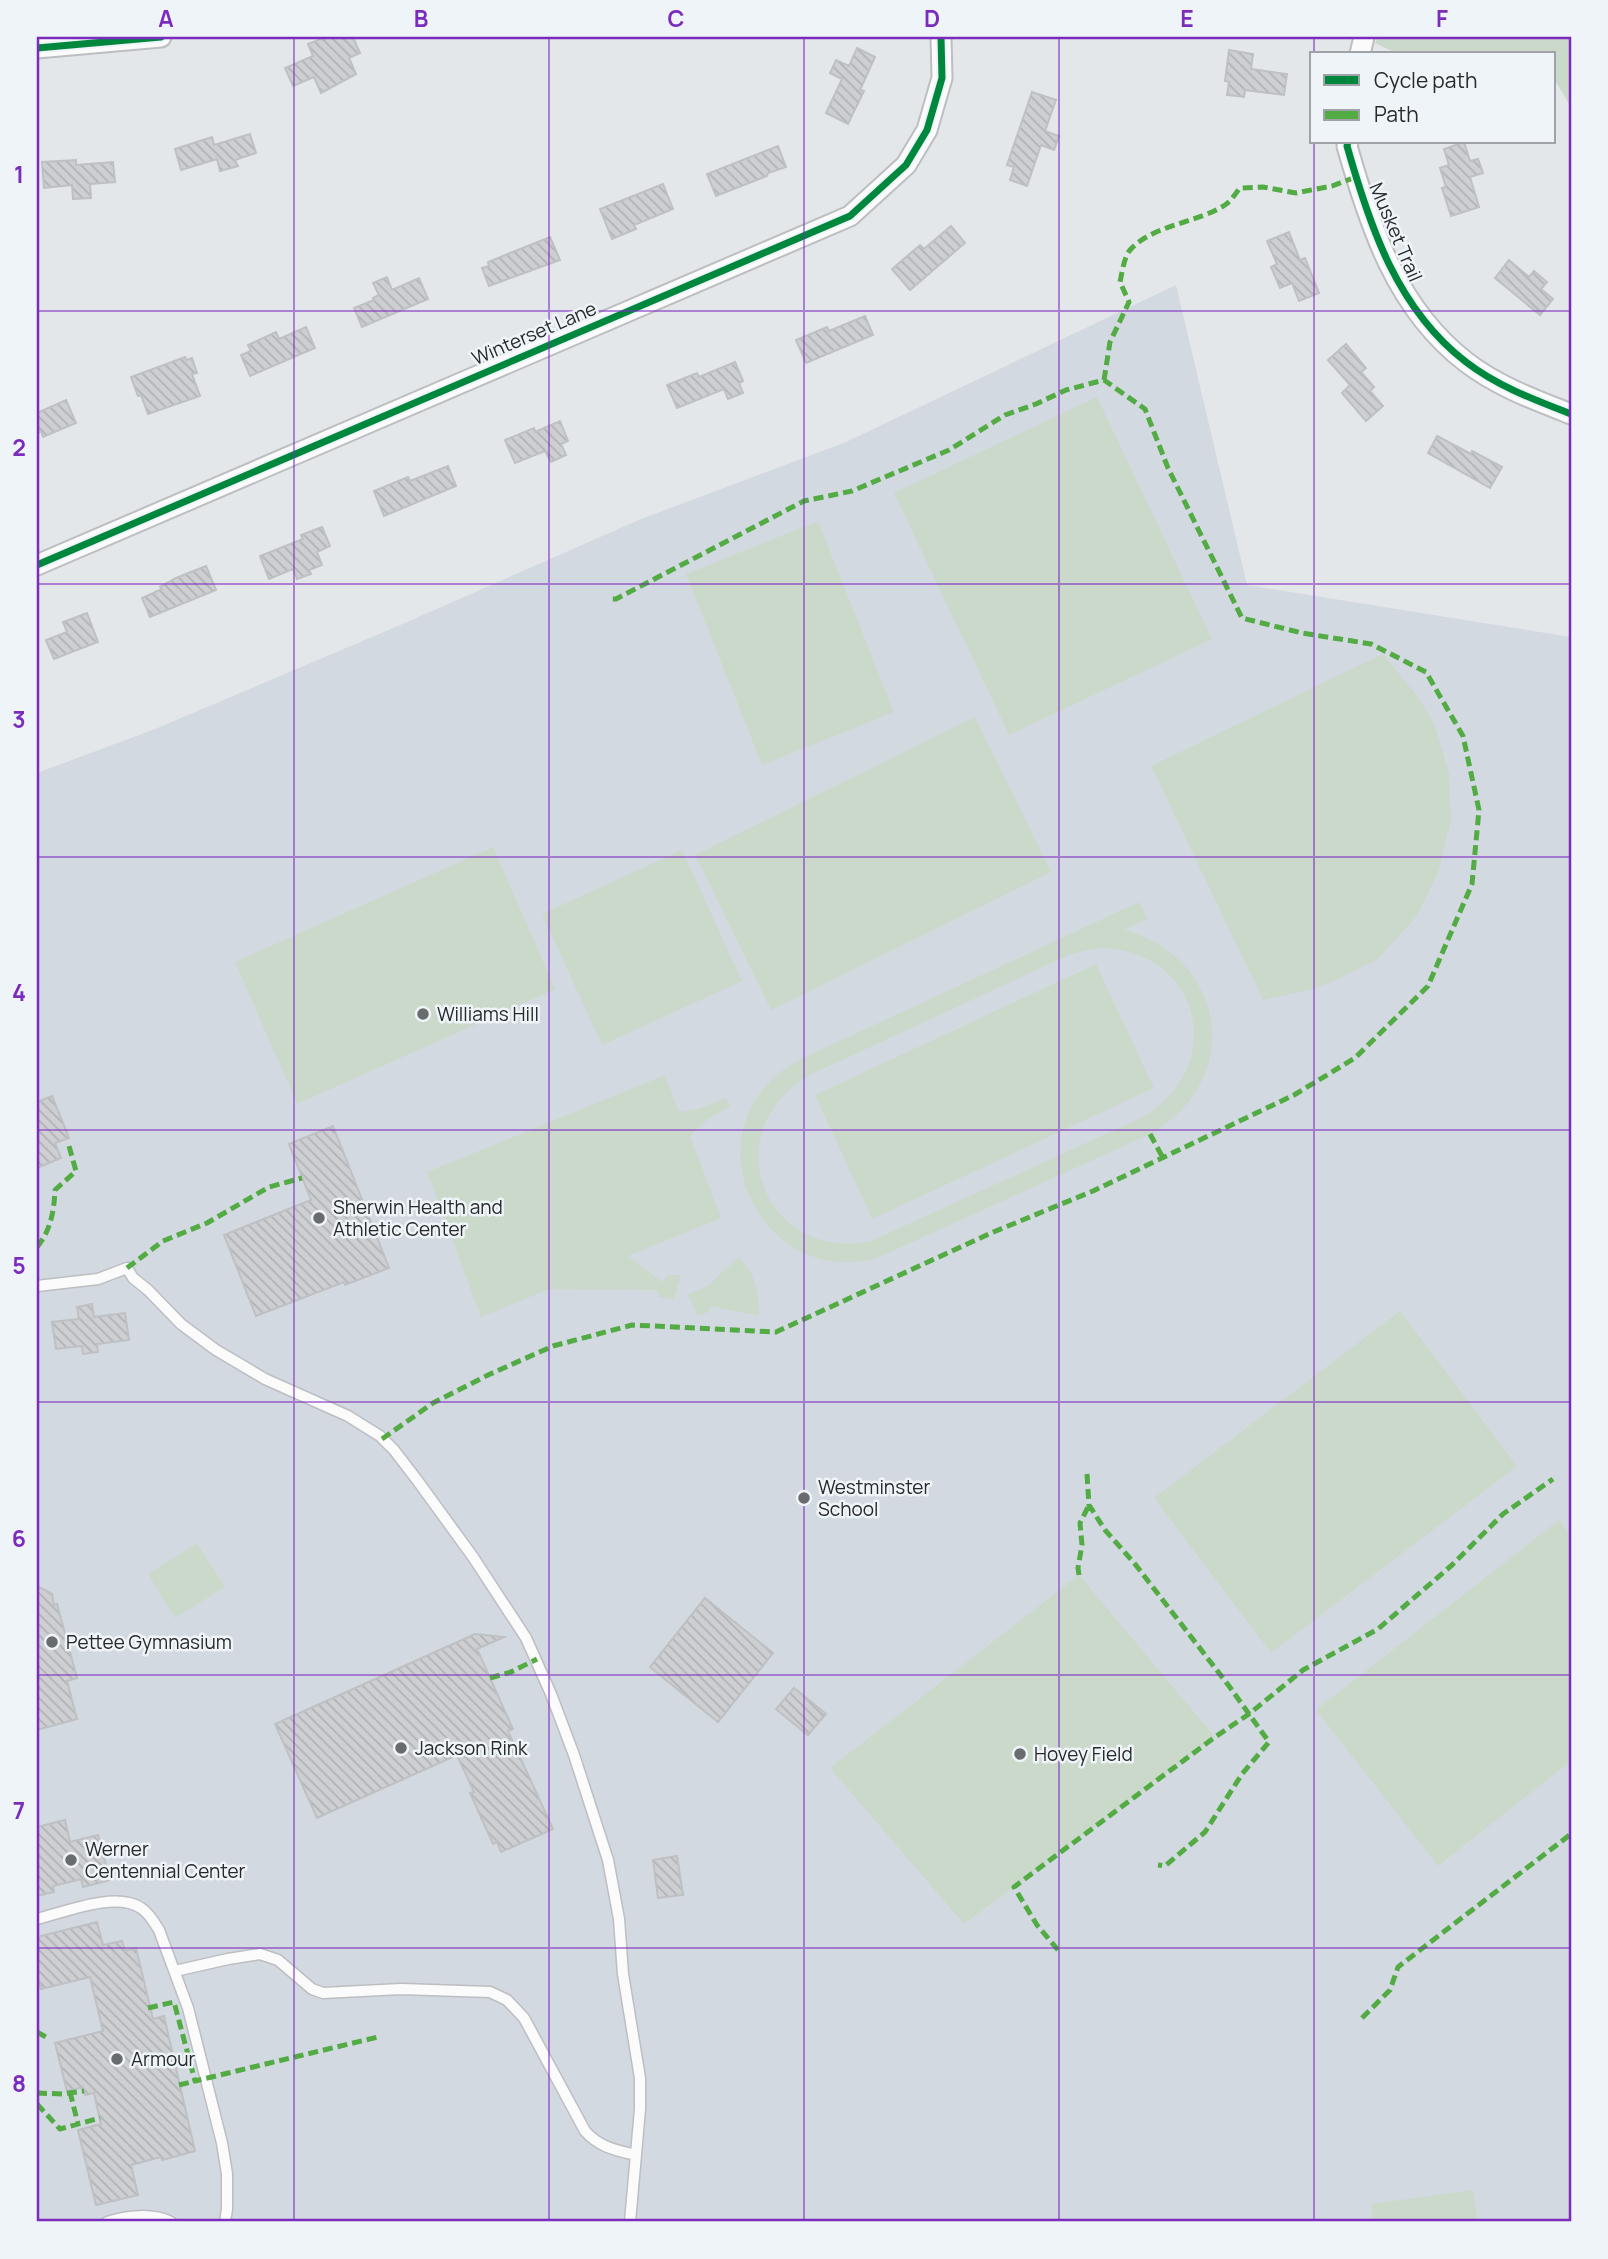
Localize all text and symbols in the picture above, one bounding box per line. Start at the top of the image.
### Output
text: A [158,2,174,34]
text: B [414,2,428,34]
text: C [668,2,685,34]
text: D [924,2,940,34]
text: E [1180,2,1194,34]
text: F [1436,2,1448,34]
legend [1310,52,1556,144]
text: Cycle path [1374,66,1477,94]
text: Path [1374,100,1419,128]
text: 1 [14,158,24,190]
street label: Musket Trail [1363,178,1429,286]
street label: Winterset Lane [468,295,600,371]
text: 2 [12,431,26,463]
text: 3 [12,703,26,735]
text: 4 [12,976,26,1008]
place label: Williams Hill [437,1001,539,1027]
marker: Williams Hill [415,1006,431,1022]
place label: Sherwin Health and Athletic Center [333,1194,503,1242]
marker: Sherwin Health and Athletic Center [311,1210,327,1226]
text: 5 [12,1249,26,1281]
place label: Westminster School [818,1474,930,1522]
marker: Westminster School [796,1490,812,1506]
text: 6 [12,1522,26,1554]
place label: Pettee Gymnasium [66,1629,232,1655]
marker: Pettee Gymnasium [44,1634,60,1650]
place label: Jackson Rink [415,1735,528,1761]
marker: Jackson Rink [393,1740,409,1756]
place label: Hovey Field [1034,1741,1133,1767]
marker: Hovey Field [1012,1746,1028,1762]
text: 7 [13,1794,25,1826]
place label: Werner Centennial Center [85,1836,246,1884]
marker: Werner Centennial Center [63,1852,79,1868]
place label: Armour [131,2046,195,2072]
marker: Armour [109,2051,125,2067]
text: 8 [12,2067,26,2099]

